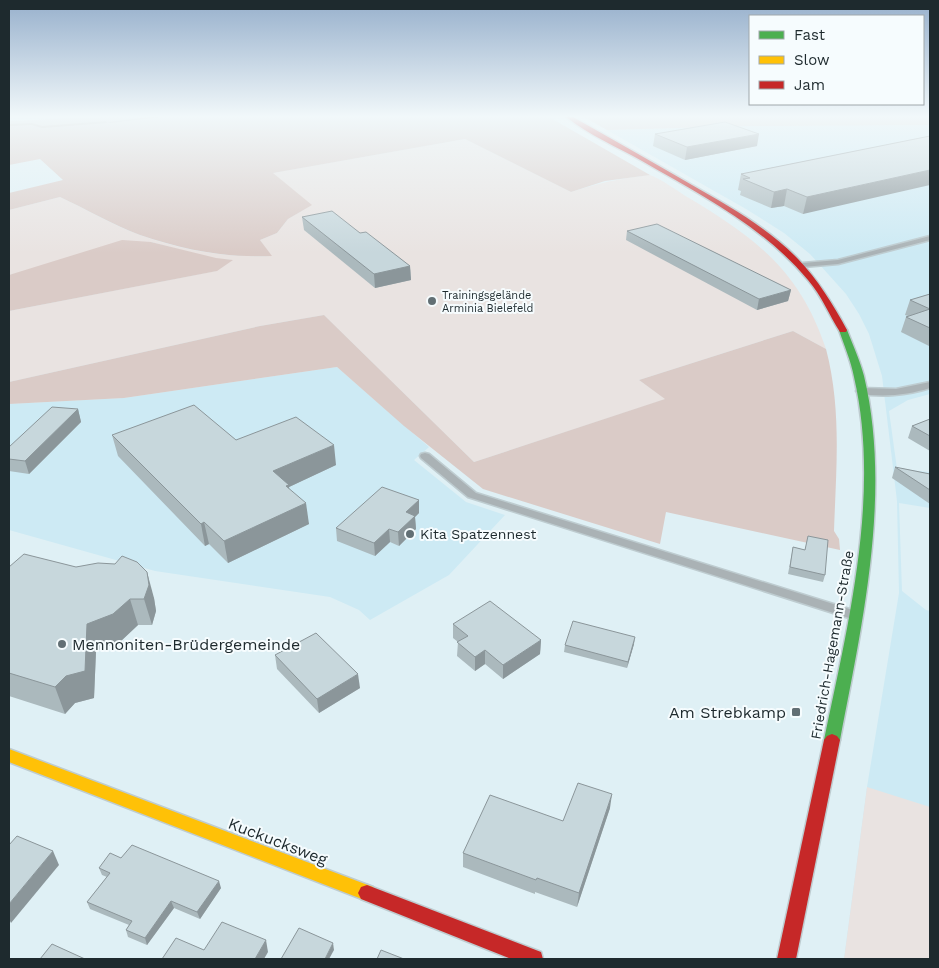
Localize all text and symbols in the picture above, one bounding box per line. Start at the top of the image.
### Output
legend [749,15,924,105]
text: Fast [794,26,826,44]
text: Slow [794,51,830,69]
text: Jam [794,76,825,94]
place label: Trainingsgelände Arminia Bielefeld [442,289,534,315]
marker: Trainingsgelände Arminia Bielefeld [426,295,438,307]
place label: Kita Spatzennest [420,526,537,542]
marker: Kita Spatzennest [404,528,416,540]
street label: Friedrich-Hagemann-Straße [808,549,856,741]
place label: Mennoniten-Brüdergemeinde [72,635,300,654]
marker: Mennoniten-Brüdergemeinde [56,638,68,650]
place label: Am Strebkamp [669,703,786,722]
marker: Am Strebkamp [790,706,802,718]
street label: Kuckucksweg [226,814,330,869]

